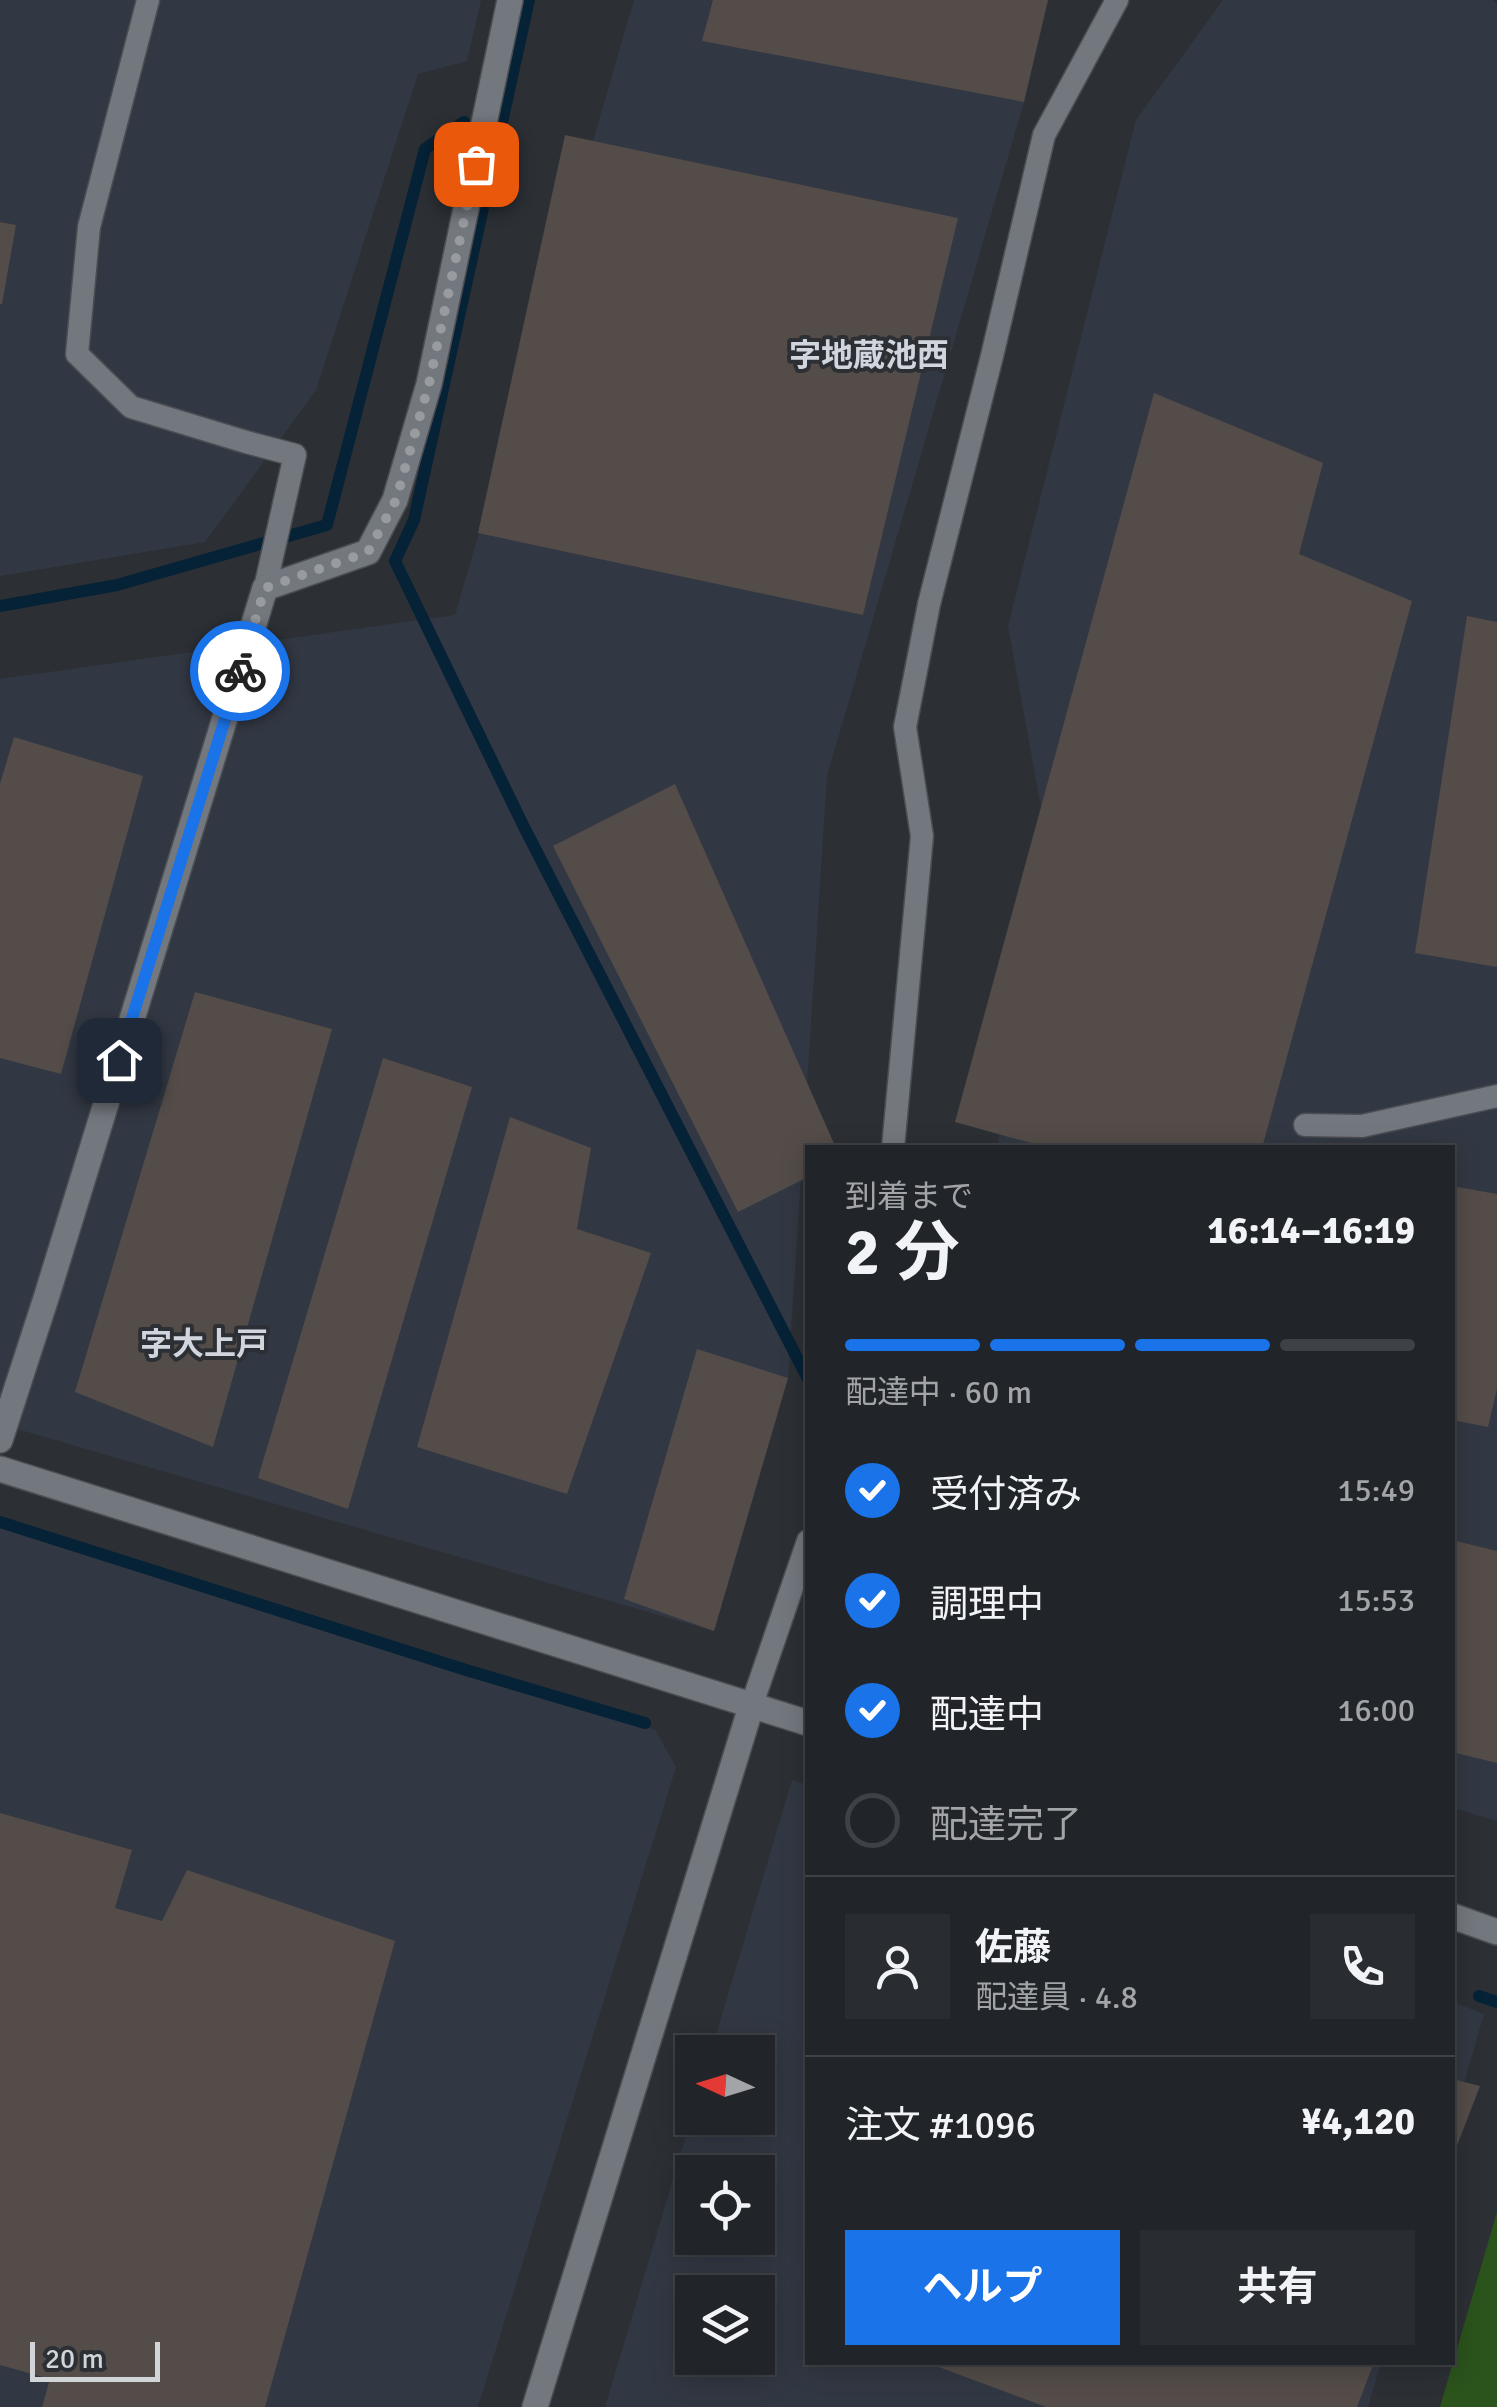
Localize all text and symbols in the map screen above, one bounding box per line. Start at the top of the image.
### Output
pin [434,122,519,207]
icon: bag [449,137,504,192]
district label: 字地蔵池西 [789,336,949,375]
courier [190,621,290,721]
icon: bike [213,644,268,699]
pin [77,1018,162,1103]
icon: home [92,1033,147,1088]
text: 到着まで [845,1177,973,1216]
text: 16:14–16:19 [1207,1207,1415,1254]
text: 2 分 [845,1213,959,1293]
district label: 字大上戸 [140,1325,268,1364]
text: 配達中 · 60 m [845,1373,1032,1412]
icon: check [845,1463,900,1518]
text: 受付済み [930,1471,1082,1518]
text: 15:49 [1337,1471,1415,1510]
icon: check [845,1573,900,1628]
text: 調理中 [930,1581,1044,1628]
text: 15:53 [1337,1581,1415,1620]
icon: check [845,1683,900,1738]
text: 配達中 [930,1691,1044,1738]
text: 16:00 [1337,1691,1415,1730]
text: 配達完了 [930,1801,1082,1848]
button: person [845,1914,950,2019]
button: phone [1310,1914,1415,2019]
text: 佐藤 [975,1924,1051,1971]
text: 配達員 · 4.8 [975,1978,1138,2017]
north arrow [675,2035,775,2135]
map controls [675,2035,775,2375]
text: ¥4,120 [1301,2098,1415,2145]
text: 注文 #1096 [845,2102,1036,2149]
button: locate [675,2155,775,2255]
button: ヘルプ [845,2230,1120,2345]
button: 共有 [1140,2230,1415,2345]
button: layers [675,2275,775,2375]
scale bar [30,2337,160,2382]
text: 20 m [45,2342,104,2376]

